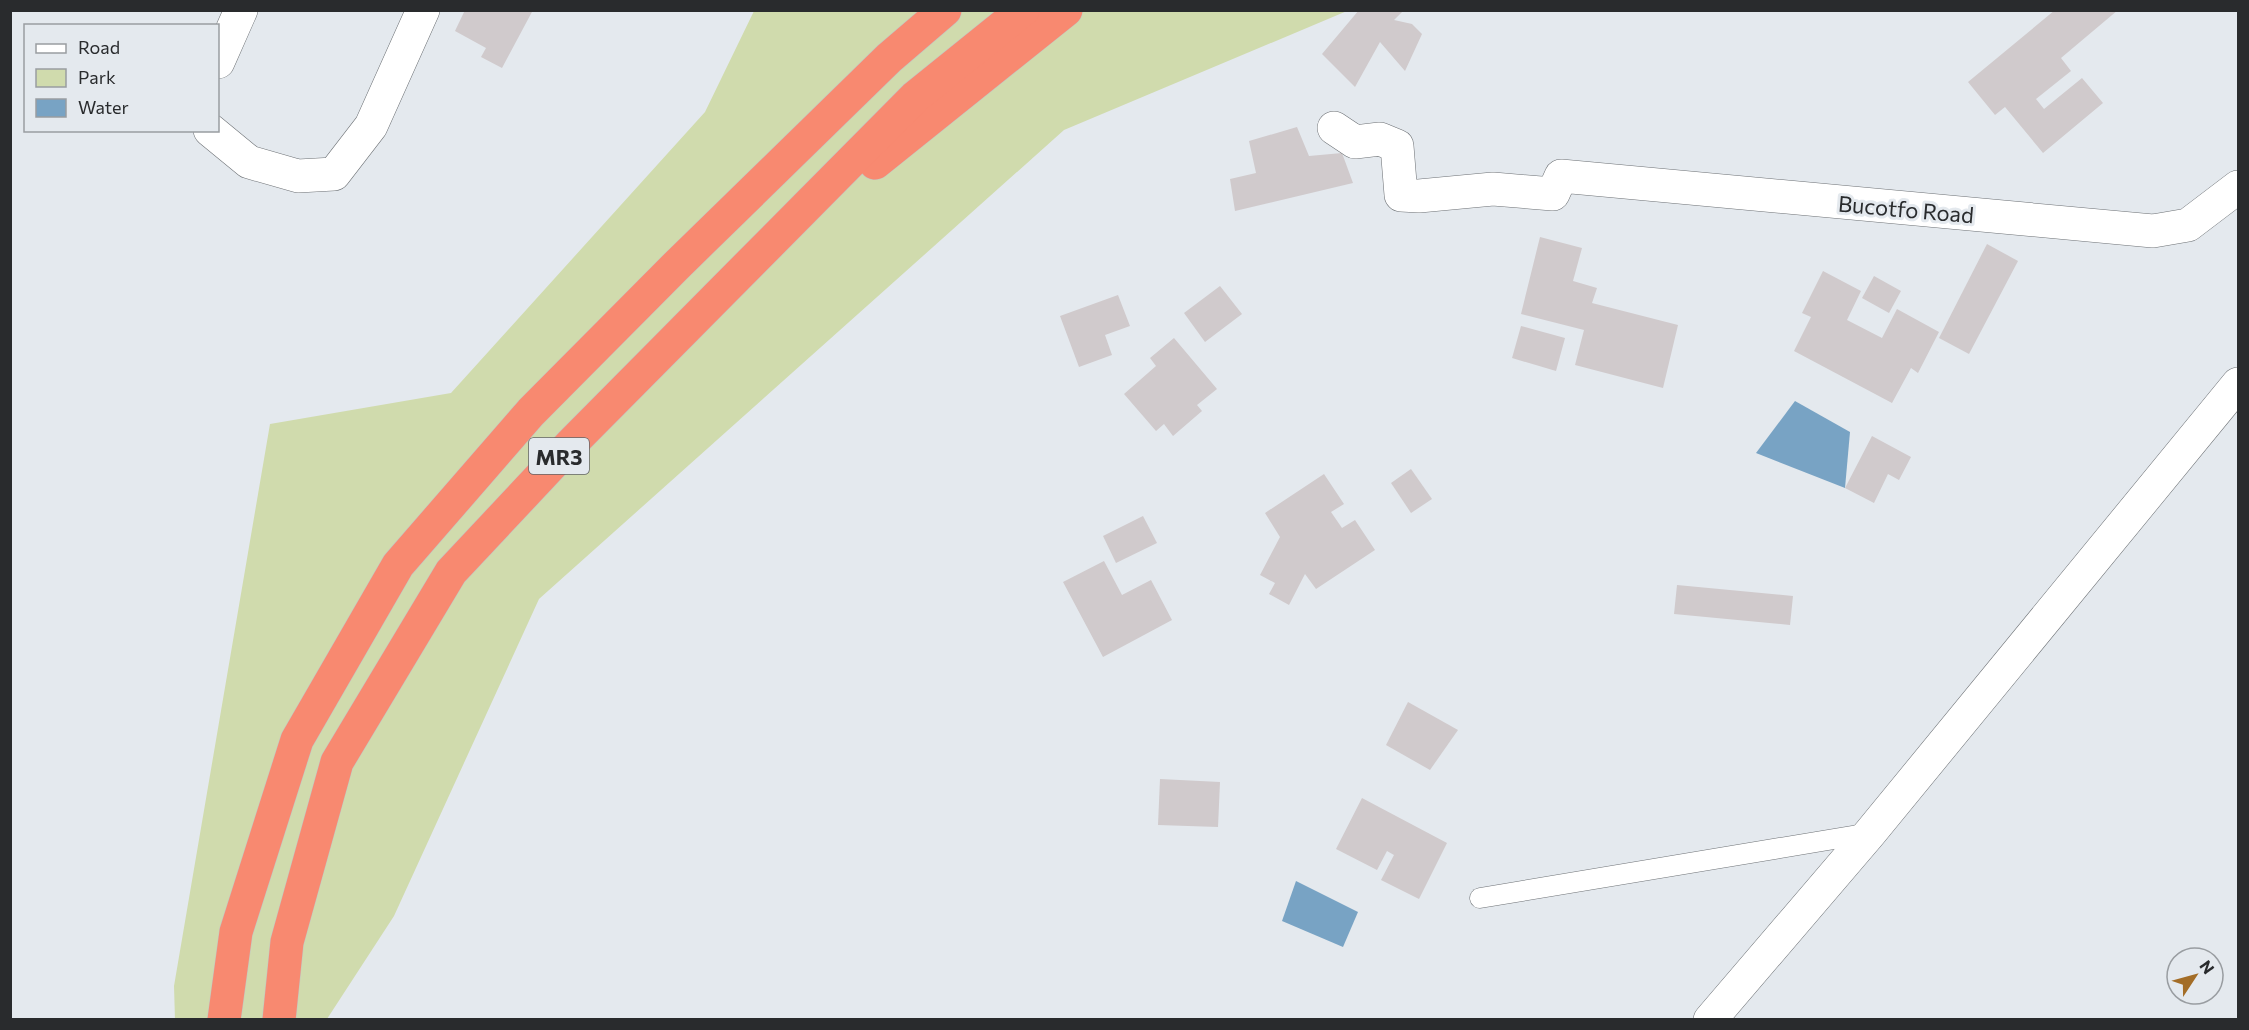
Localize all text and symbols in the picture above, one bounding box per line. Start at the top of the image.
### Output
legend [24,24,219,132]
text: Road [78,36,120,58]
text: Park [78,66,116,88]
text: Water [78,96,129,118]
street label: Bucotfo Road [1837,190,1975,228]
road number: MR3 [529,438,589,474]
north arrow [2165,946,2225,1006]
text: N [2196,956,2219,977]

